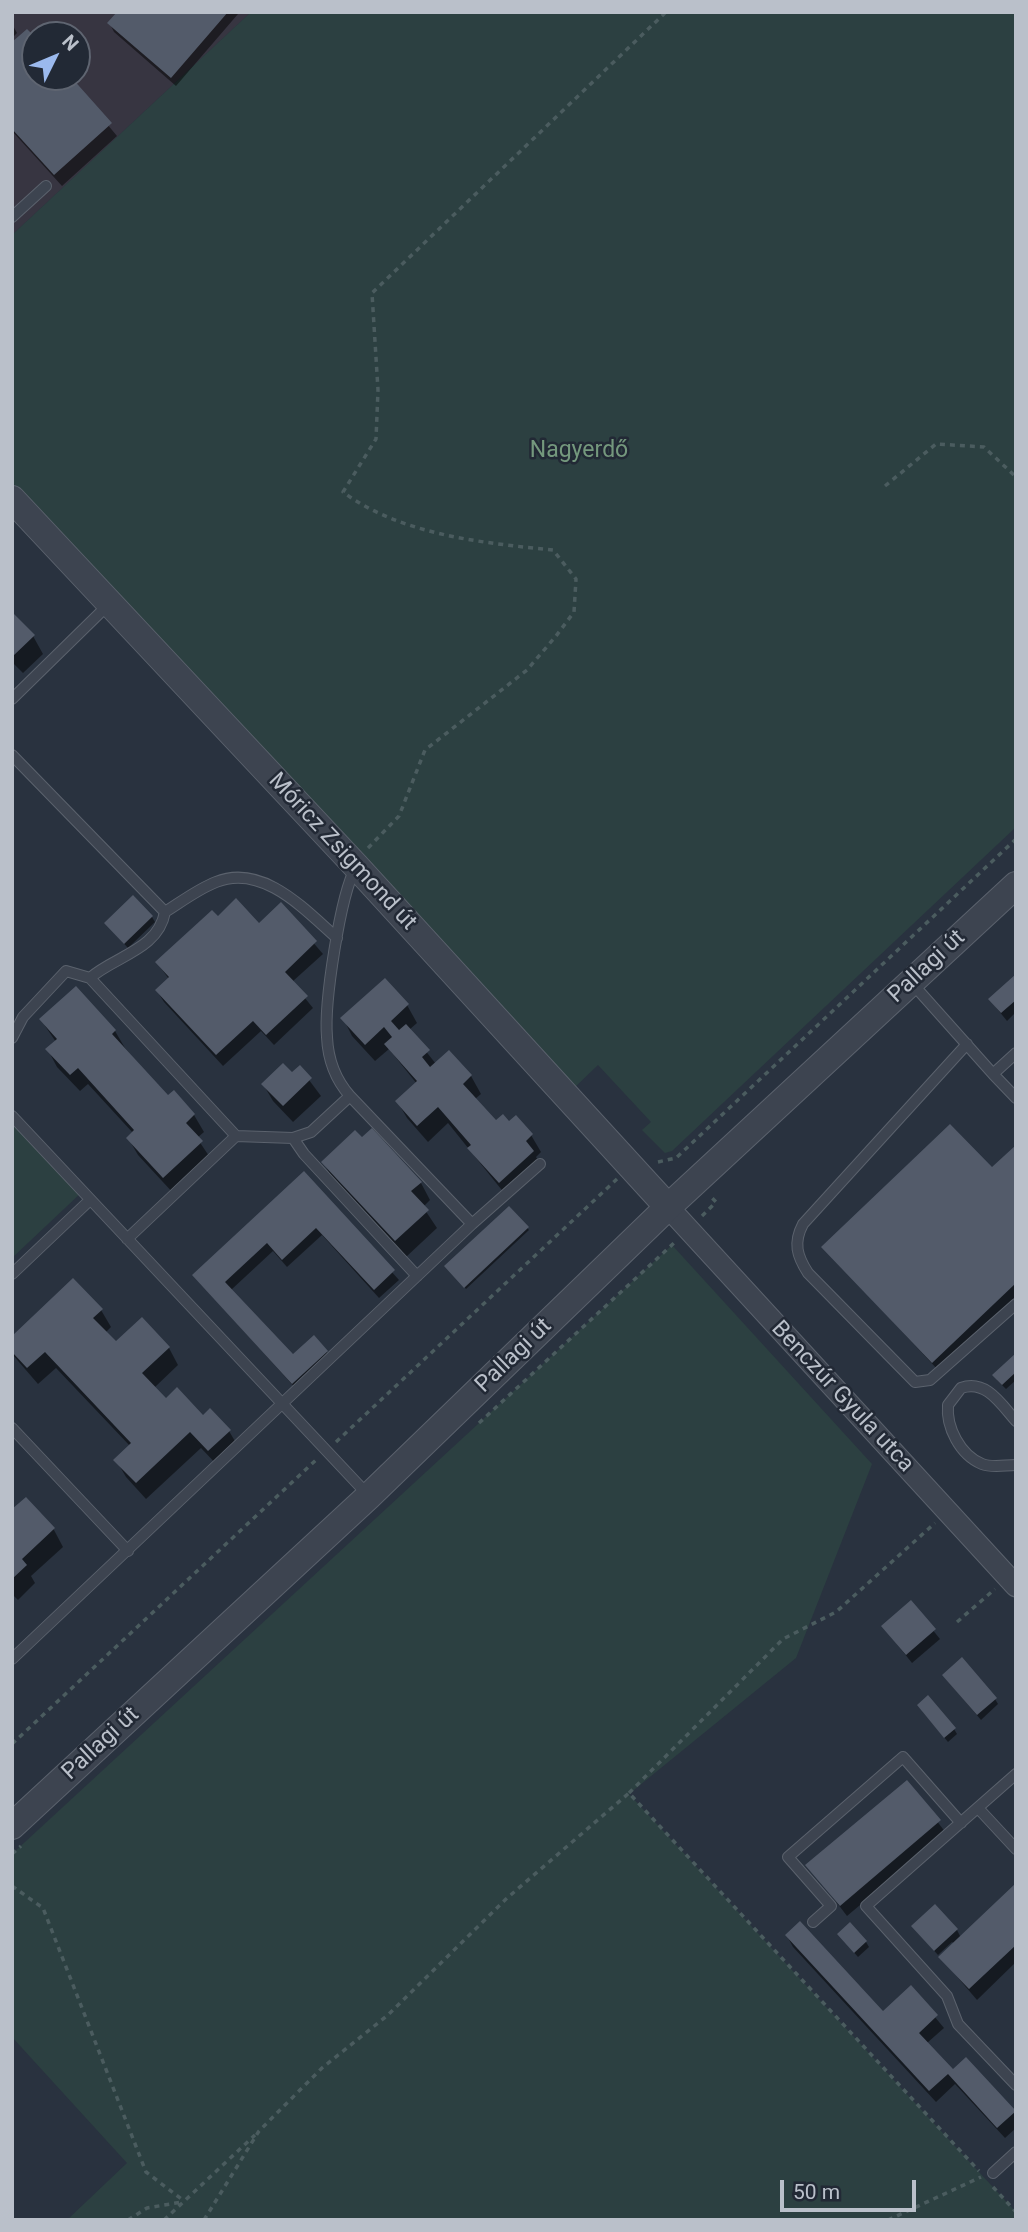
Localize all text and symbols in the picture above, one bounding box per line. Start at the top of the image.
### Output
north arrow [21,21,91,91]
text: N [57,30,83,55]
park label: Nagyerdő [530,437,628,465]
street label: Móricz Zsigmond út [262,768,422,936]
street label: Pallagi út [883,925,971,1009]
street label: Pallagi út [470,1313,558,1399]
street label: Benczúr Gyula utca [765,1316,919,1478]
street label: Pallagi út [57,1702,145,1786]
scale bar [783,2166,920,2210]
text: 50 m [793,2180,840,2204]

